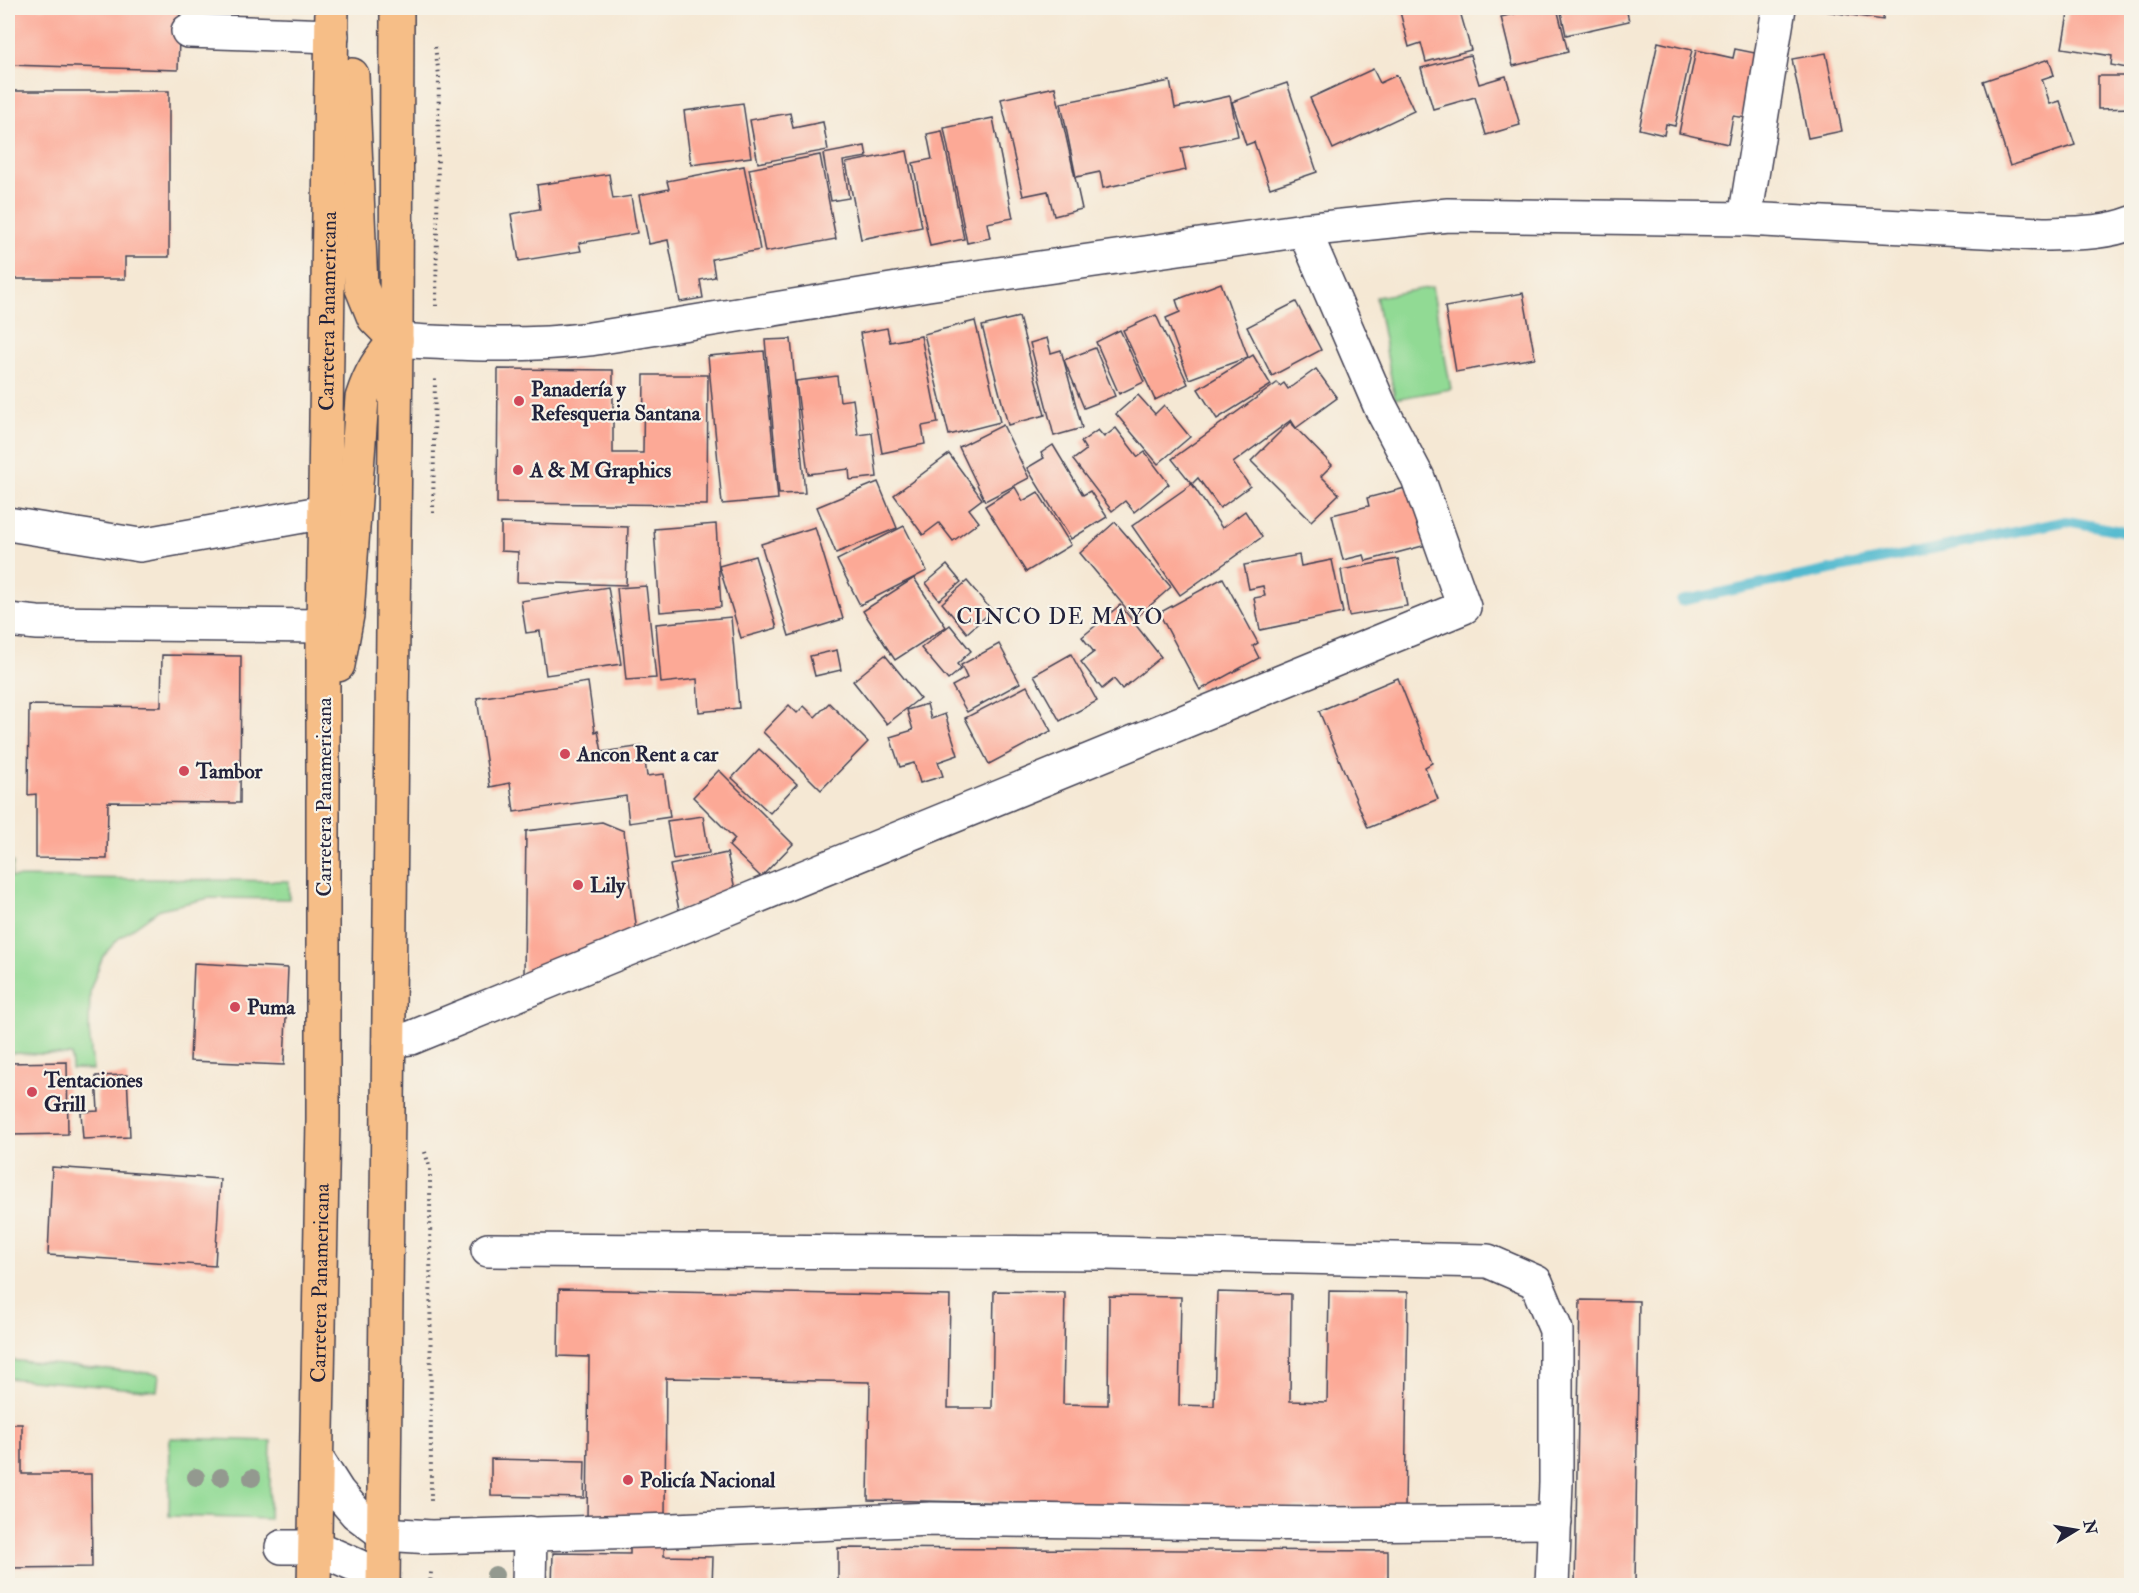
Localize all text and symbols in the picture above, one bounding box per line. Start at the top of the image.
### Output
street label: Carretera Panamericana [313,211,343,411]
place label: Panadería y Refesqueria Santana [531,376,702,427]
marker: Panadería y Refesqueria Santana [512,394,526,408]
place label: A & M Graphics [529,457,671,484]
marker: A & M Graphics [511,463,525,477]
district label: CINCO DE MAYO [956,603,1164,631]
street label: Carretera Panamericana [311,697,338,897]
place label: Ancon Rent a car [576,741,720,768]
marker: Ancon Rent a car [558,747,572,761]
place label: Tambor [195,758,263,785]
marker: Tambor [177,764,191,778]
place label: Lily [590,872,626,899]
marker: Lily [571,878,585,892]
place label: Puma [247,994,296,1021]
marker: Puma [228,1000,242,1014]
place label: Tentaciones Grill [43,1067,143,1118]
marker: Tentaciones Grill [25,1085,39,1099]
street label: Carretera Panamericana [305,1183,336,1383]
place label: Policía Nacional [640,1467,776,1494]
marker: Policía Nacional [621,1473,635,1487]
north arrow [2046,1500,2106,1560]
text: N [2078,1517,2101,1537]

